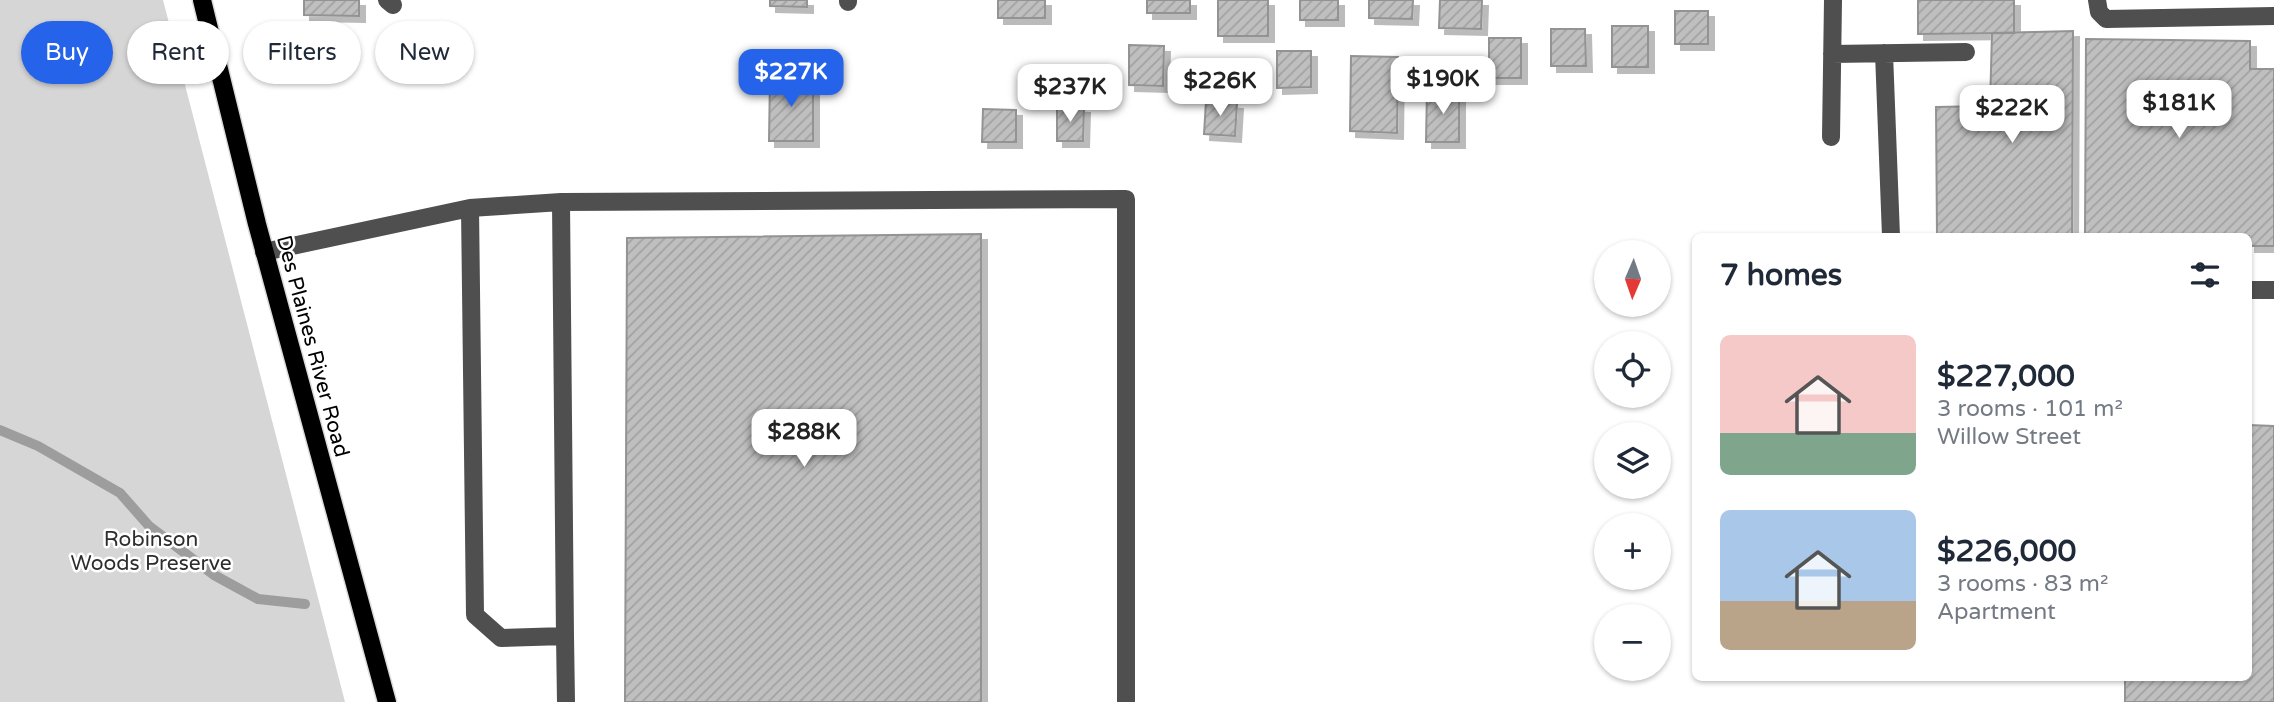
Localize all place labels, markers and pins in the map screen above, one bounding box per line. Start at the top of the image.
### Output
pin: $227K [742,50,840,109]
pin: $190K [1394,57,1492,116]
pin: $226K [1171,58,1269,118]
pin: $237K [1021,64,1119,124]
pin: $181K [2130,80,2228,140]
pin: $222K [1963,86,2061,145]
pin: $288K [755,410,853,469]

